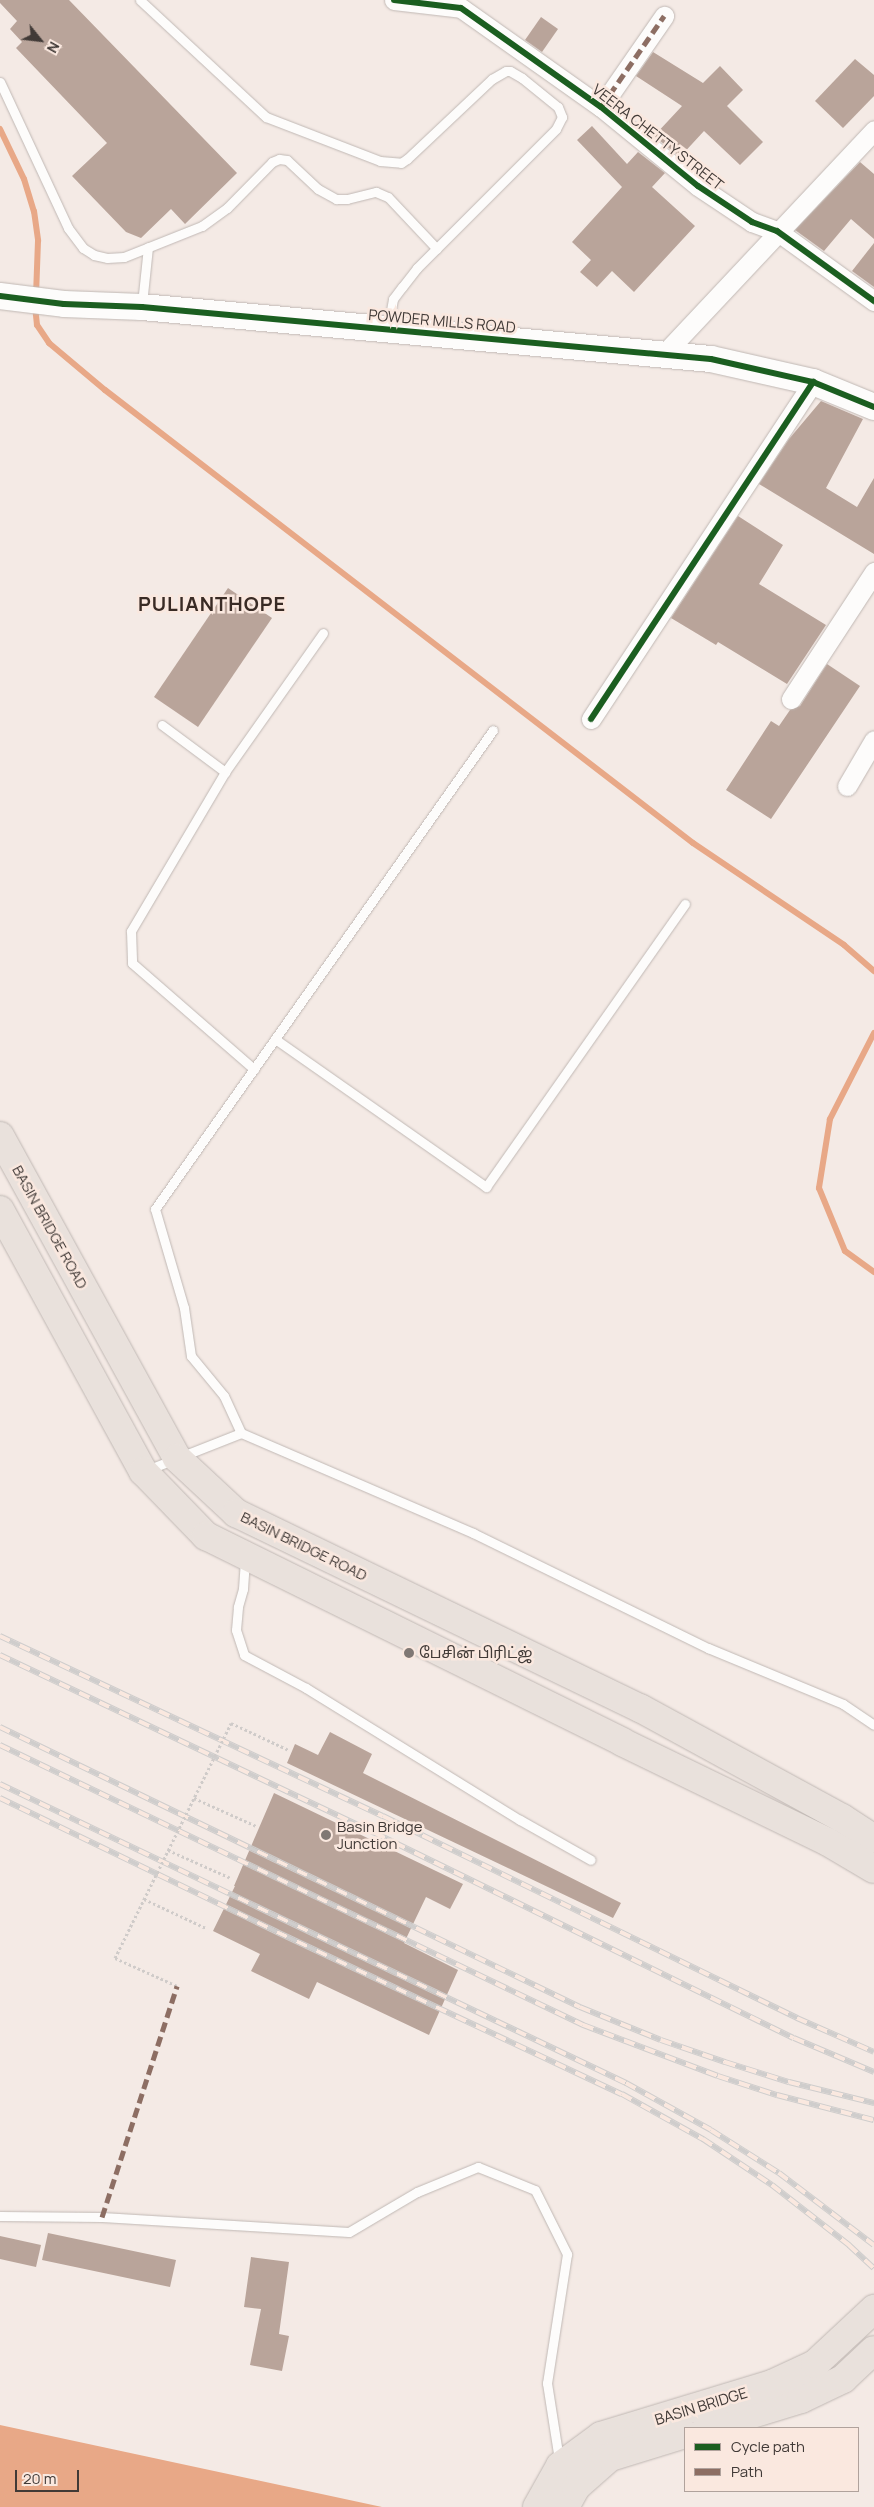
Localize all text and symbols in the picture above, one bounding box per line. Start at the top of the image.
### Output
north arrow [15,15,65,65]
text: N [43,39,64,57]
street label: VEERA CHETTY STREET [589,80,727,194]
street label: POWDER MILLS ROAD [368,306,516,336]
district label: PULIANTHOPE [137,591,287,615]
street label: BASIN BRIDGE ROAD [9,1162,91,1292]
street label: BASIN BRIDGE ROAD [238,1508,370,1584]
place label: பேசின் பிரிட்ஜ் [419,1644,533,1662]
marker: பேசின் பிரிட்ஜ் [403,1647,415,1659]
place label: Basin Bridge Junction [337,1817,422,1852]
marker: Basin Bridge Junction [319,1828,333,1842]
street label: BASIN BRIDGE [653,2383,749,2429]
legend [684,2427,859,2492]
text: Cycle path [731,2436,805,2457]
scale bar [18,2460,81,2492]
text: Path [731,2461,763,2482]
text: 20 m [23,2468,56,2489]

